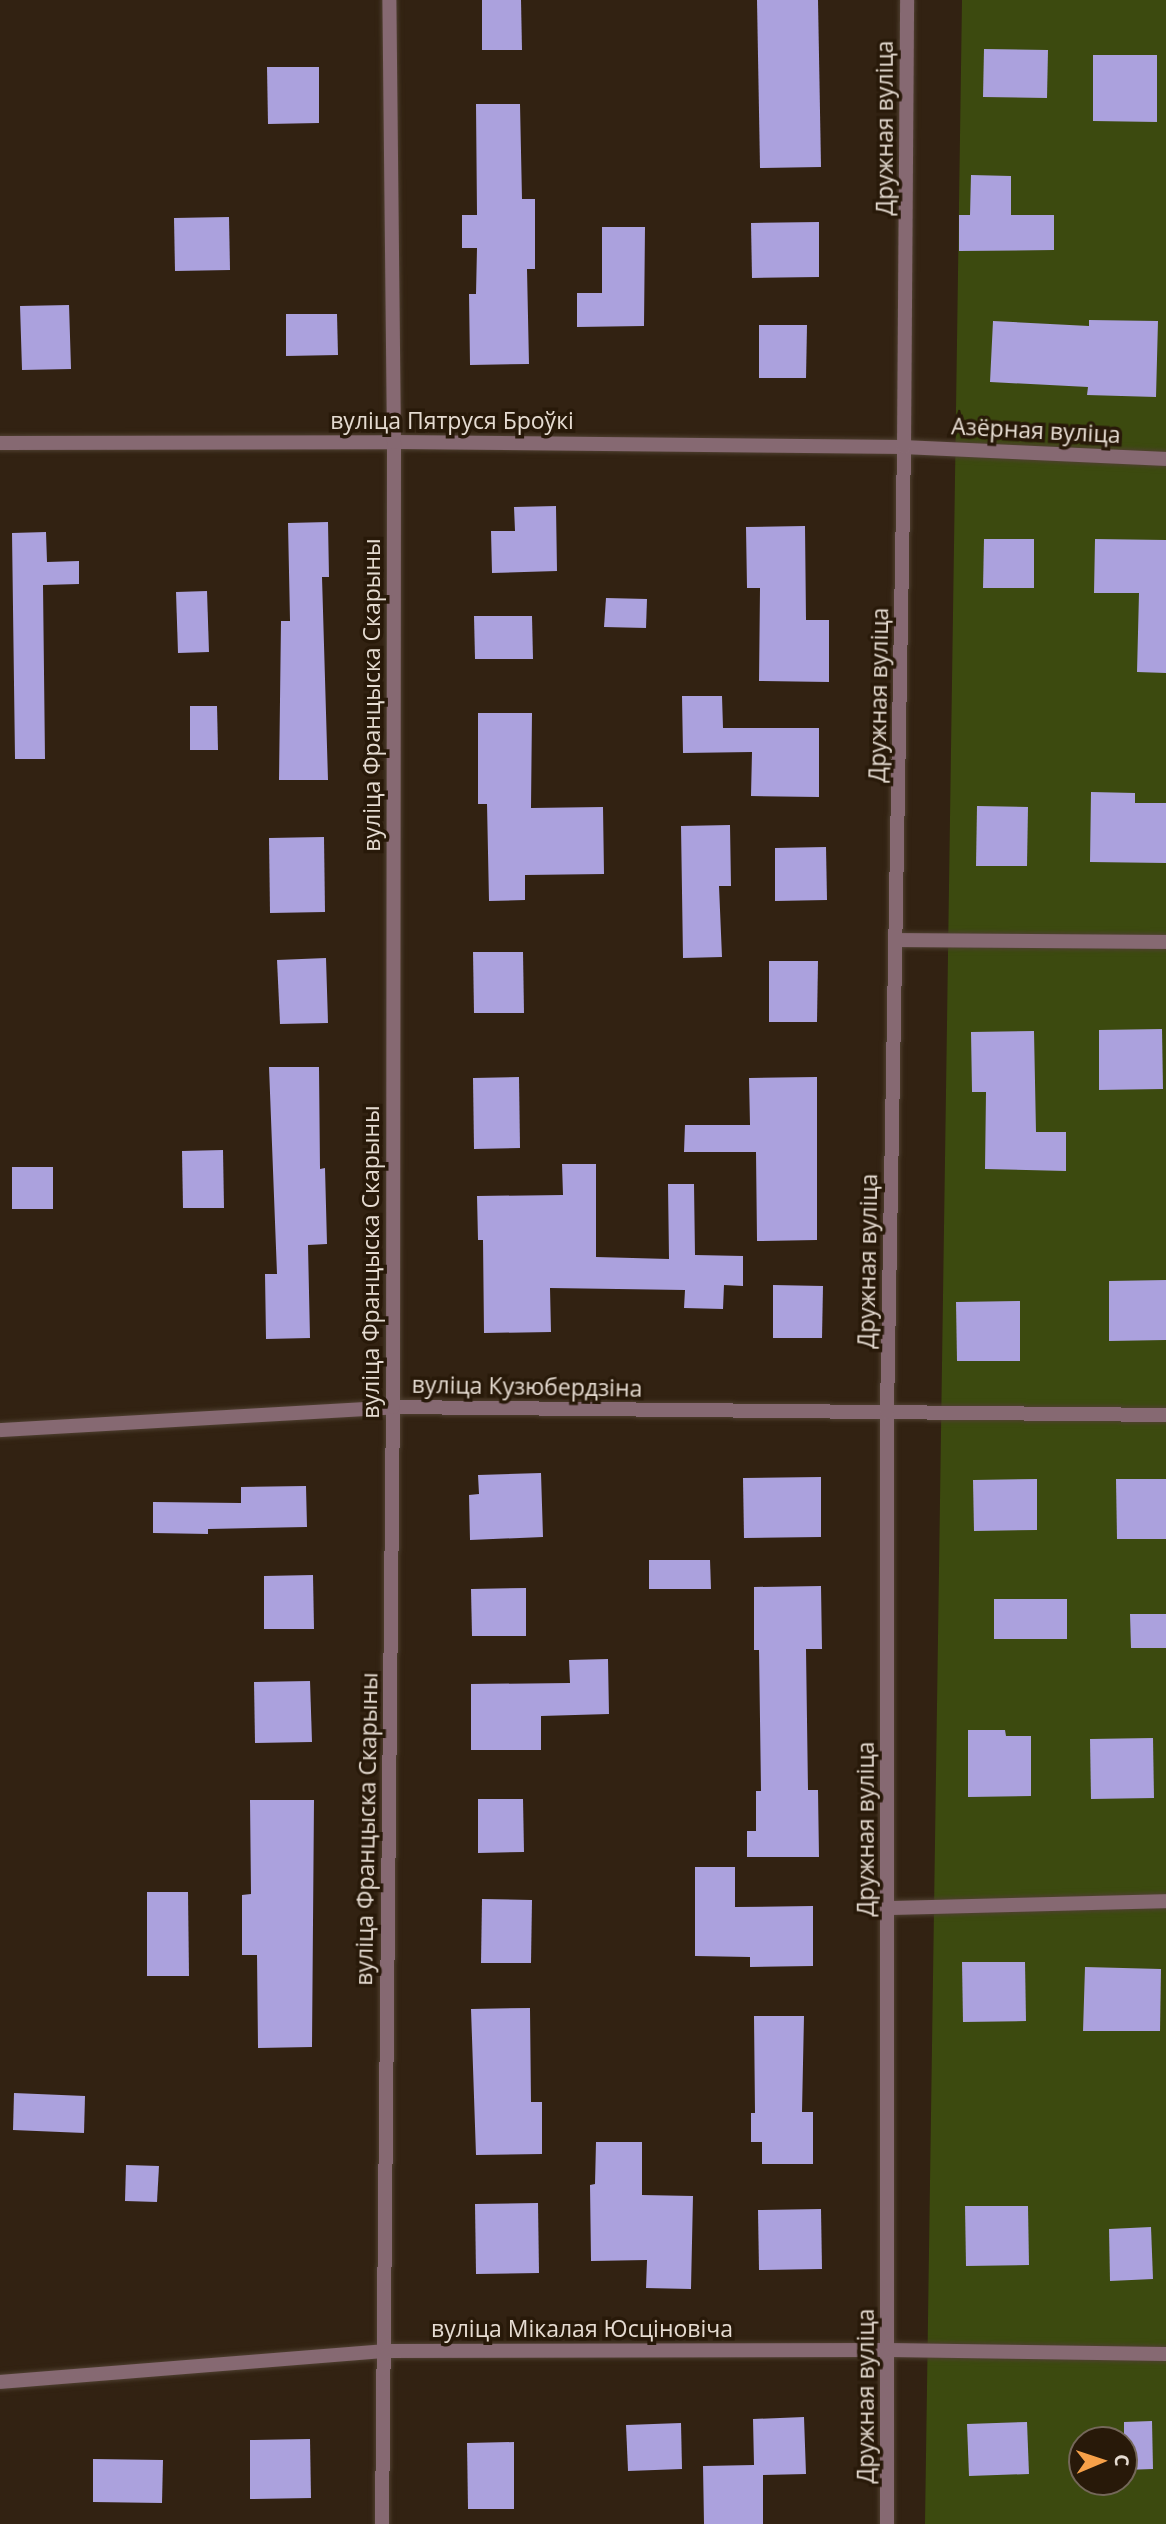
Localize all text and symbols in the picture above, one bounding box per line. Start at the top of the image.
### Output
street label: Дружная вуліца [870,40,898,216]
street label: вуліца Пятруся Броўкі [330,406,574,434]
street label: Азёрная вуліца [951,412,1121,448]
street label: вуліца Францыска Скарыны [357,538,385,852]
street label: Дружная вуліца [863,607,893,783]
street label: вуліца Францыска Скарыны [356,1105,384,1419]
street label: Дружная вуліца [852,1173,882,1349]
street label: вуліца Кузюбердзіна [411,1370,643,1402]
street label: вуліца Францыска Скарыны [349,1672,383,1986]
street label: Дружная вуліца [851,1741,879,1917]
street label: Дружная вуліца [851,2308,879,2484]
street label: вуліца Мікалая Юсціновіча [431,2314,733,2342]
north arrow [1068,2426,1138,2496]
text: С [1109,2454,1135,2467]

